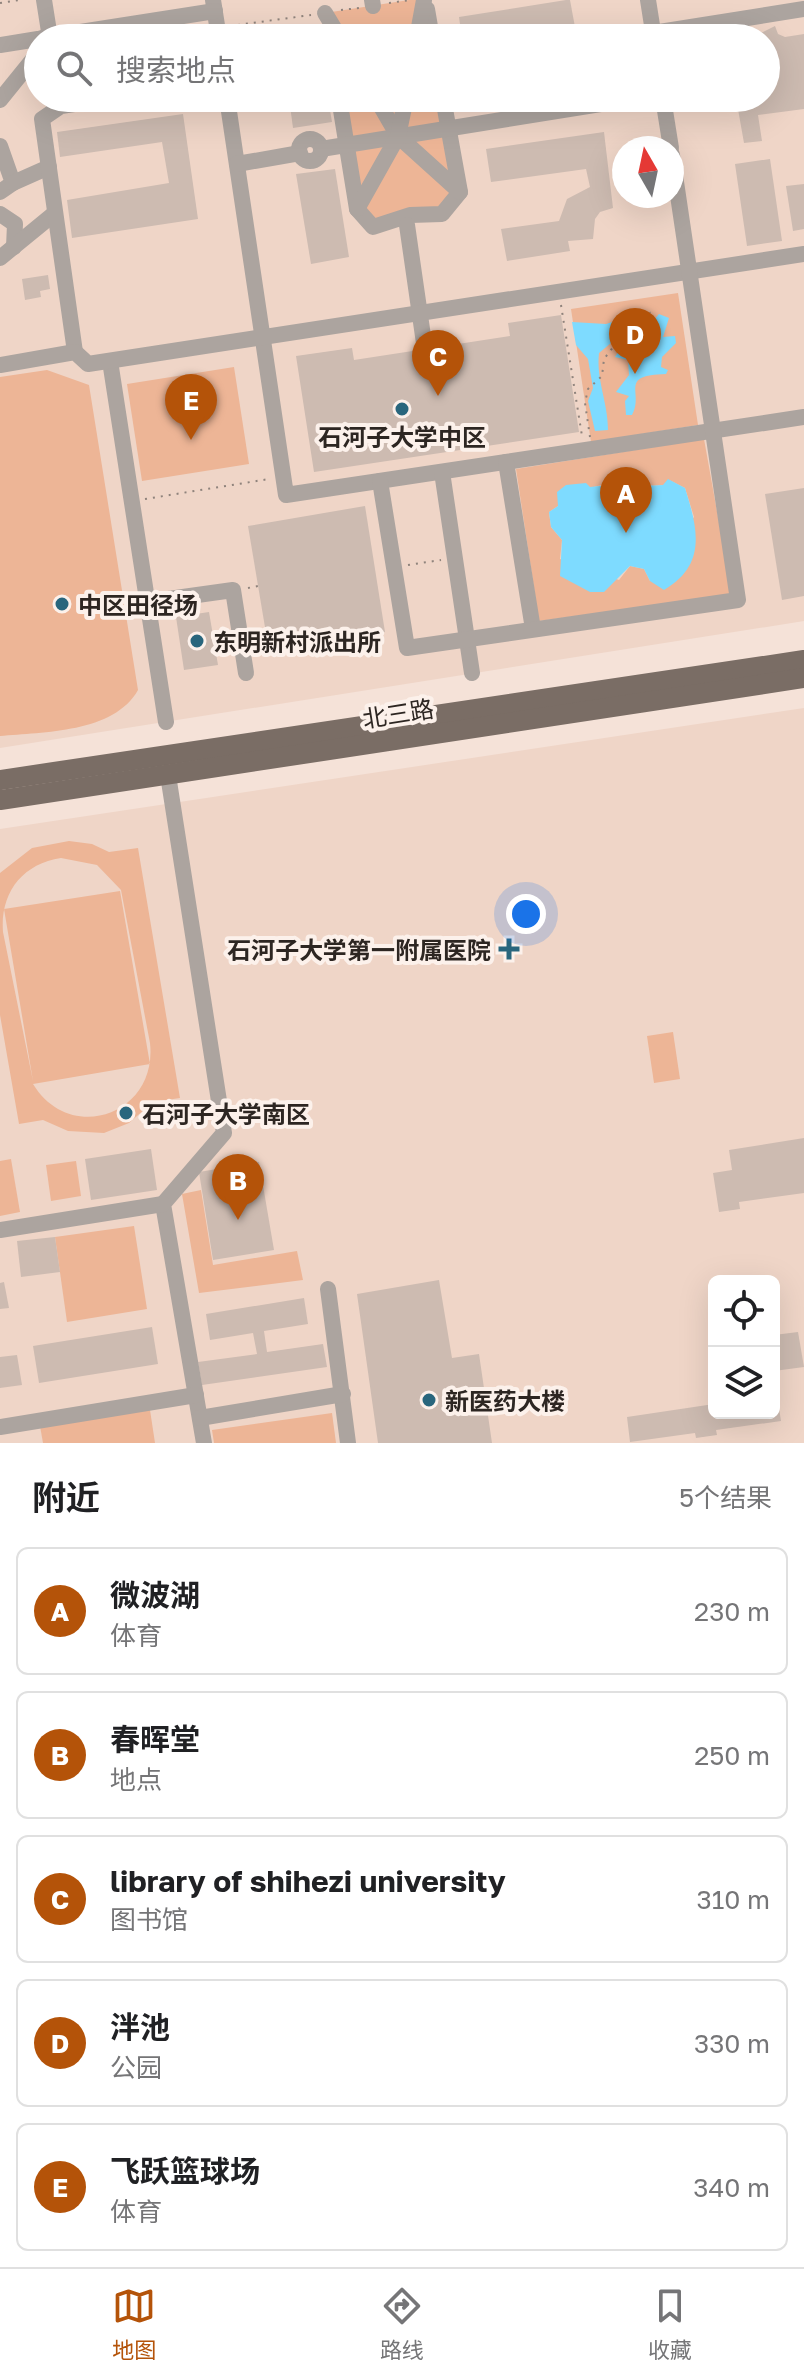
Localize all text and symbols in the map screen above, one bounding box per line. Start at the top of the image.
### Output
search box [24,24,780,112]
icon: search [52,46,96,90]
text: 搜索地点 [116,52,236,88]
north arrow [612,136,684,208]
pin: D [609,308,661,374]
pin: C [412,330,464,396]
pin: E [165,374,217,440]
marker: 石河子大学中区 [393,400,411,418]
place label: 石河子大学中区 [318,422,486,451]
pin: A [600,467,652,533]
place label: 中区田径场 [78,590,198,619]
marker: 中区田径场 [53,595,71,613]
place label: 东明新村派出所 [213,627,381,656]
marker: 东明新村派出所 [188,632,206,650]
street label: 北三路 [360,693,436,733]
your location [506,894,546,934]
place label: 石河子大学第一附属医院 [227,935,491,964]
marker: 石河子大学第一附属医院 [498,938,520,960]
place label: 石河子大学南区 [142,1099,310,1128]
marker: 石河子大学南区 [117,1104,135,1122]
pin: B [212,1154,264,1220]
map controls [708,1275,780,1419]
button: locate [708,1275,780,1347]
button: layers [708,1347,780,1419]
place label: 新医药大楼 [445,1386,565,1415]
marker: 新医药大楼 [420,1391,438,1409]
text: 附近 [32,1477,100,1517]
text: 5个结果 [679,1482,772,1513]
text: 微波湖 [110,1577,200,1613]
text: A [51,1596,69,1627]
text: 230 m [694,1596,770,1627]
text: 体育 [110,1620,162,1651]
text: 春晖堂 [110,1721,200,1757]
text: B [51,1740,69,1771]
text: 250 m [694,1740,770,1771]
text: 地点 [110,1764,162,1795]
text: library of shihezi university [110,1863,506,1899]
text: C [51,1884,69,1915]
text: 310 m [697,1884,770,1915]
text: 图书馆 [110,1904,188,1935]
text: 泮池 [110,2009,170,2045]
text: D [51,2028,69,2059]
text: 330 m [694,2028,770,2059]
text: 公园 [110,2052,162,2083]
text: 飞跃篮球场 [110,2153,260,2189]
text: E [52,2172,68,2203]
text: 340 m [693,2172,770,2203]
text: 体育 [110,2196,162,2227]
tab: 地图 [112,2284,156,2364]
tab: 路线 [380,2284,424,2364]
tab: 收藏 [648,2284,692,2364]

